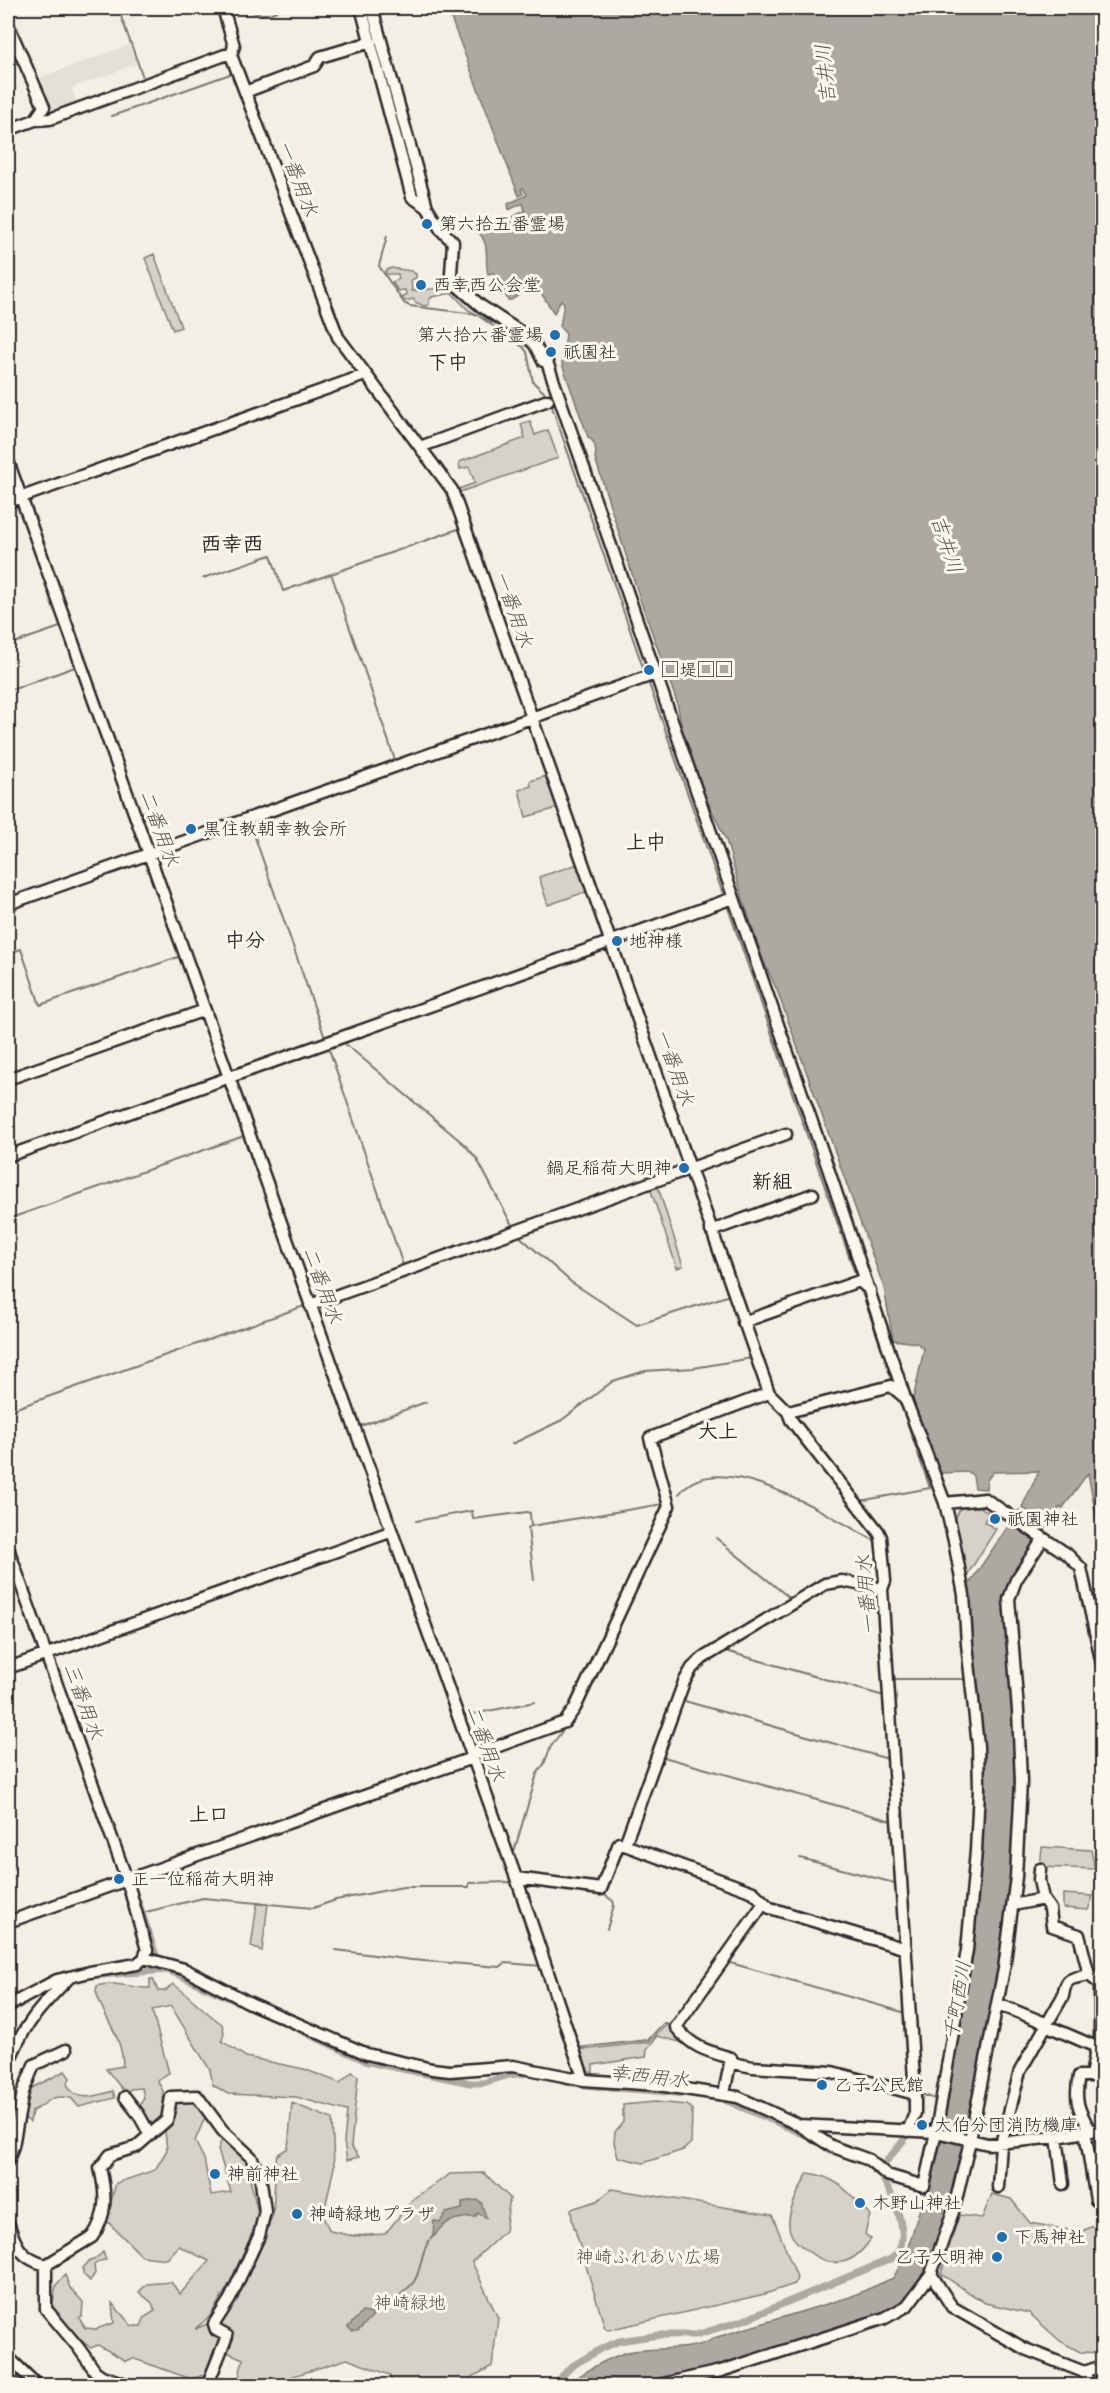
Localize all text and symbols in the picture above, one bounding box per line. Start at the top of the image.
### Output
water label: 吉井川 [811,43,840,105]
water label: 一番用水 [272,137,323,220]
place label: 第六拾五番霊場 [439,214,565,235]
marker: 第六拾五番霊場 [420,217,434,231]
place label: 西幸西公会堂 [433,275,541,296]
marker: 西幸西公会堂 [414,278,428,292]
place label: 第六拾六番霊場 [417,325,543,346]
marker: 第六拾六番霊場 [548,328,562,342]
place label: 祇園社 [563,342,617,363]
marker: 祇園社 [544,345,558,359]
district label: 下中 [428,351,468,374]
water label: 吉井川 [926,512,967,576]
district label: 西幸西 [201,532,264,556]
water label: 一番用水 [490,568,537,651]
place label: □堤□□ [661,660,733,681]
marker: □堤□□ [642,663,656,677]
water label: 二番用水 [135,787,184,870]
place label: 黒住教朝幸教会所 [203,819,347,840]
marker: 黒住教朝幸教会所 [184,822,198,836]
district label: 上中 [626,831,666,854]
district label: 中分 [225,929,265,952]
place label: 地神様 [629,931,683,952]
marker: 地神様 [610,934,624,948]
water label: 一番用水 [651,1026,698,1109]
place label: 鍋足稲荷大明神 [546,1158,672,1179]
marker: 鍋足稲荷大明神 [677,1161,691,1175]
district label: 新組 [752,1170,792,1193]
water label: 二番用水 [298,1244,347,1327]
district label: 大上 [698,1420,738,1443]
place label: 祇園神社 [1007,1509,1079,1530]
marker: 祇園神社 [988,1512,1002,1526]
water label: 一番用水 [852,1554,881,1636]
water label: 三番用水 [59,1660,108,1743]
water label: 二番用水 [461,1702,510,1785]
district label: 上口 [189,1803,229,1826]
place label: 正一位稲荷大明神 [131,1869,275,1890]
marker: 正一位稲荷大明神 [112,1872,126,1886]
water label: 千町西川 [939,1959,976,2041]
water label: 幸西用水 [608,2061,690,2092]
place label: 乙子公民館 [834,2075,924,2096]
marker: 乙子公民館 [815,2078,829,2092]
place label: 大伯分団消防機庫 [934,2115,1078,2136]
marker: 大伯分団消防機庫 [915,2118,929,2132]
place label: 神前神社 [227,2164,299,2185]
marker: 神前神社 [208,2167,222,2181]
place label: 木野山神社 [872,2193,962,2214]
marker: 木野山神社 [853,2196,867,2210]
place label: 神崎緑地プラザ [309,2204,435,2225]
marker: 神崎緑地プラザ [290,2207,304,2221]
place label: 下馬神社 [1014,2227,1086,2248]
marker: 下馬神社 [995,2230,1009,2244]
park label: 神崎ふれあい広場 [576,2247,720,2268]
place label: 乙子大明神 [895,2247,985,2268]
marker: 乙子大明神 [990,2250,1004,2264]
park label: 神崎緑地 [374,2293,446,2314]

